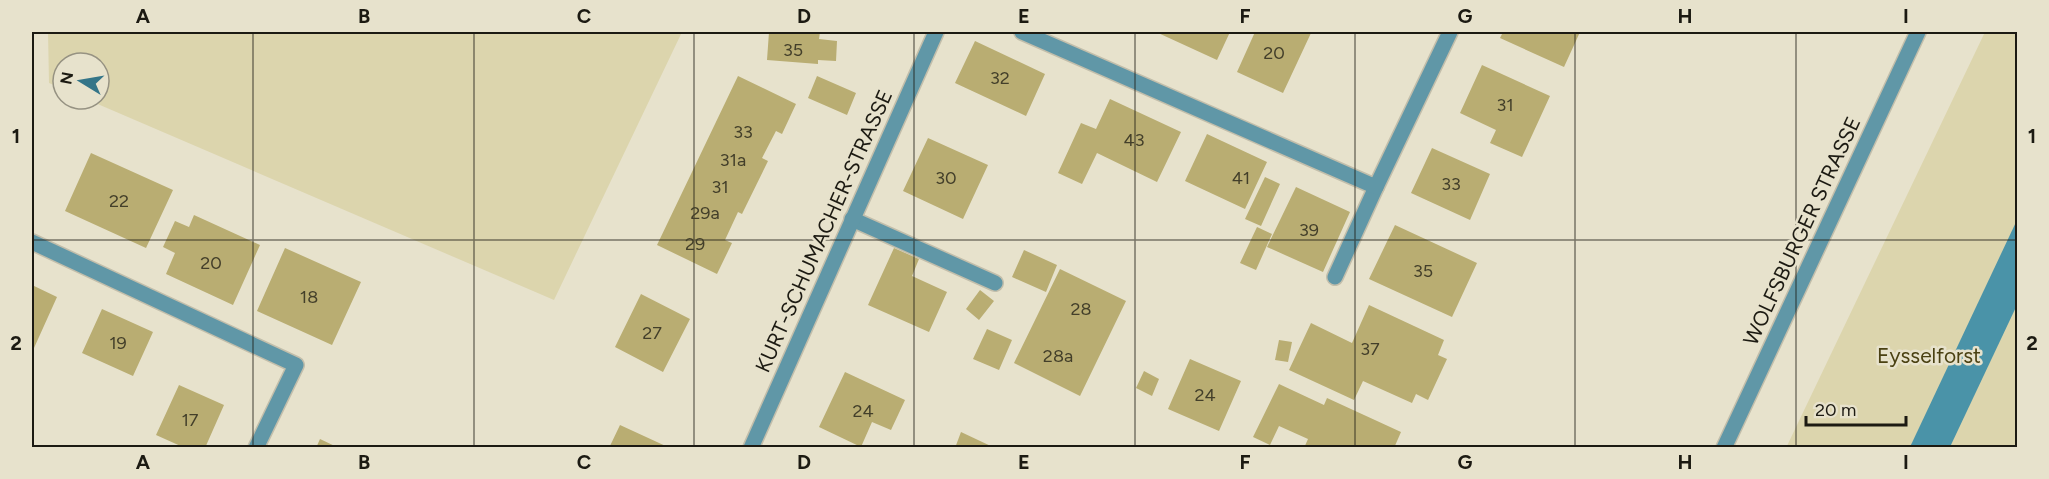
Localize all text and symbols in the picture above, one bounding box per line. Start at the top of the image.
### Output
text: A [136,4,151,28]
text: B [358,4,370,28]
text: C [577,4,591,28]
text: D [797,4,811,28]
text: E [1018,4,1030,28]
text: F [1239,4,1251,28]
text: G [1458,4,1473,28]
text: H [1678,4,1693,28]
text: I [1903,4,1909,28]
house number: 35 [783,39,803,61]
house number: 20 [1263,42,1285,64]
north arrow [51,51,111,111]
house number: 32 [990,67,1010,89]
text: N [56,70,77,86]
street label: KURT-SCHUMACHER-STRASSE [750,86,897,376]
house number: 31 [1496,94,1514,116]
street label: WOLFSBURGER STRASSE [1738,113,1866,349]
house number: 33 [733,121,753,143]
text: 1 [12,124,20,148]
text: 1 [2028,124,2036,148]
house number: 43 [1124,129,1144,151]
house number: 31a [720,149,746,171]
house number: 30 [935,167,957,189]
house number: 41 [1232,167,1250,189]
house number: 33 [1441,173,1461,195]
house number: 31 [711,176,729,198]
house number: 22 [109,190,129,212]
house number: 29a [690,202,720,224]
house number: 39 [1299,219,1319,241]
house number: 29 [685,233,705,255]
house number: 20 [200,252,222,274]
house number: 35 [1413,260,1433,282]
house number: 18 [300,286,318,308]
house number: 28 [1070,298,1092,320]
house number: 27 [642,322,662,344]
text: 2 [10,331,22,355]
text: 2 [2026,331,2038,355]
house number: 19 [109,332,127,354]
house number: 37 [1360,338,1380,360]
park label: Eysselforst [1877,343,1981,368]
house number: 28a [1043,345,1073,367]
house number: 24 [1194,384,1216,406]
scale bar [1806,389,1906,427]
text: 20 m [1815,399,1856,421]
house number: 24 [852,400,874,422]
house number: 17 [181,409,199,431]
text: A [136,450,151,474]
text: B [358,450,370,474]
text: C [577,450,591,474]
text: D [797,450,811,474]
text: E [1018,450,1030,474]
text: F [1239,450,1251,474]
text: G [1458,450,1473,474]
text: H [1678,450,1693,474]
text: I [1903,450,1909,474]

